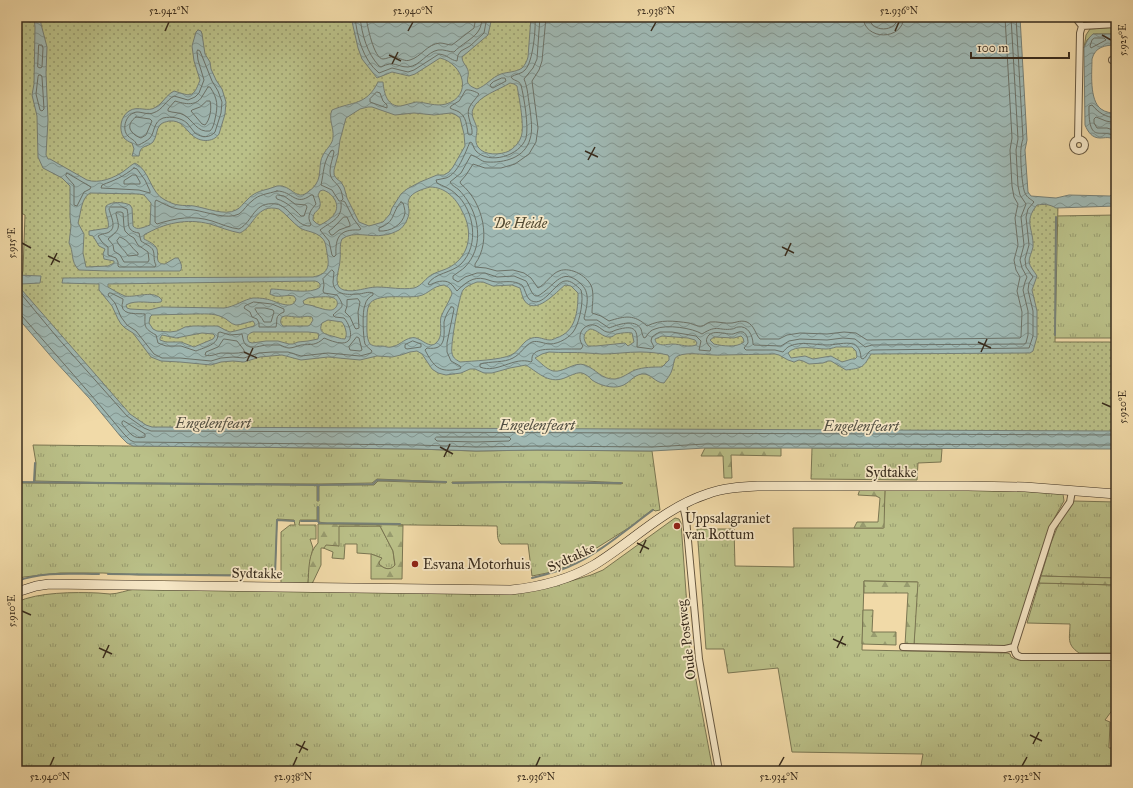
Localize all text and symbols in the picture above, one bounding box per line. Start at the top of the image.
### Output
text: 52.942°N [149,5,189,17]
text: 52.940°N [393,5,434,17]
text: 52.938°N [637,5,676,17]
text: 52.936°N [880,5,919,17]
text: 5.925°E [1117,24,1129,56]
scale bar [971,34,1069,60]
text: 100 m [977,41,1008,55]
park label: De Heide [493,215,548,232]
text: 5.915°E [6,227,18,259]
text: 5.920°E [1117,390,1129,424]
water label: Engelenfeart [174,414,252,432]
water label: Engelenfeart [498,416,576,434]
water label: Engelenfeart [822,417,900,435]
street label: Sydtakke [866,464,917,481]
place label: Uppsalagraniet van Rottum [684,510,770,543]
marker: Uppsalagraniet van Rottum [672,521,682,531]
street label: Sydtakke [545,539,598,576]
place label: Esvana Motorhuis [423,556,530,573]
marker: Esvana Motorhuis [410,559,420,569]
street label: Sydtakke [231,565,283,582]
text: 5.910°E [6,595,18,627]
street label: Oude Postweg [673,599,700,681]
text: 52.940°N [30,771,71,783]
text: 52.938°N [274,771,313,783]
text: 52.936°N [517,771,556,783]
text: 52.934°N [760,771,799,783]
text: 52.932°N [1003,771,1042,783]

